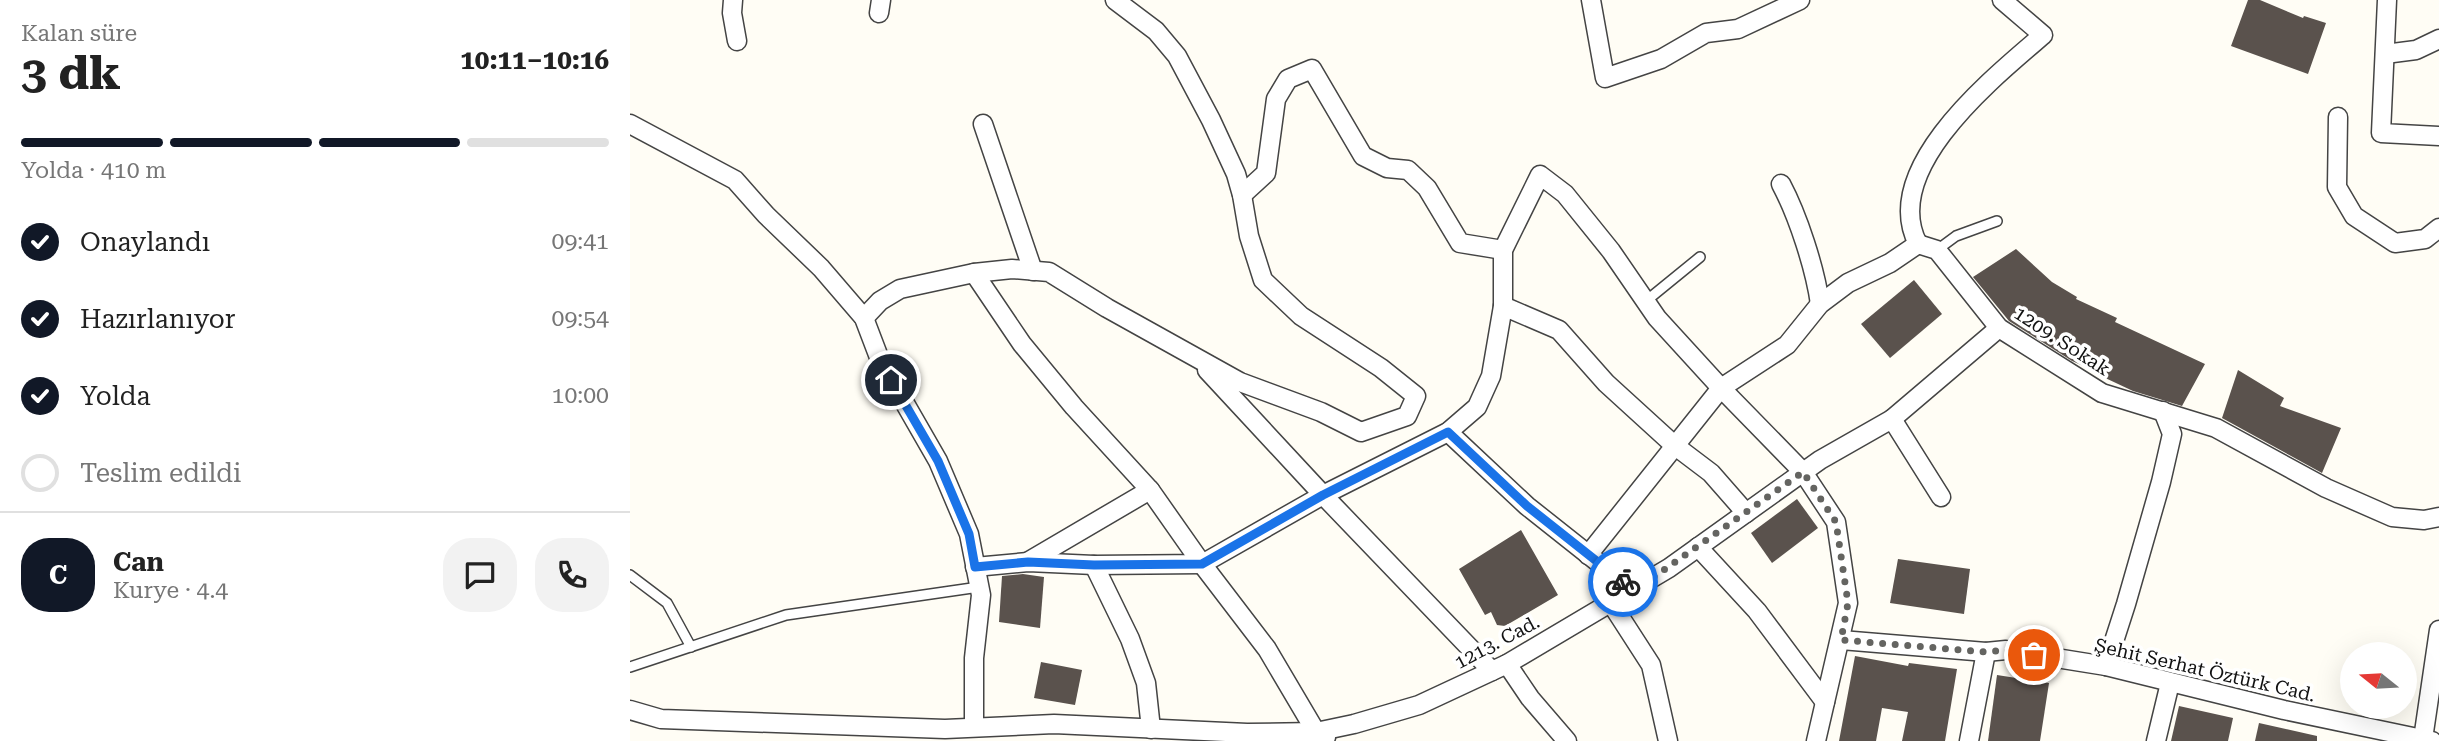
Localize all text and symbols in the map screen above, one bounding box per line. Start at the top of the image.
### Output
text: Kalan süre [21,20,137,47]
text: 10:11–10:16 [460,45,609,75]
text: 3 dk [21,46,121,100]
text: Yolda · 410 m [21,157,166,184]
icon: check [21,223,59,261]
text: Onaylandı [80,227,210,257]
text: 09:41 [552,228,609,255]
icon: check [21,300,59,338]
street label: 1209. Sokak [2010,301,2114,381]
text: Hazırlanıyor [80,304,235,334]
text: 09:54 [552,305,609,332]
pin [861,350,921,410]
icon: home [872,361,910,399]
icon: check [21,377,59,415]
text: Yolda [80,381,151,411]
text: 10:00 [552,382,609,409]
text: Teslim edildi [80,458,241,488]
button: chat [443,538,517,612]
button: phone [535,538,609,612]
text: Can [113,547,164,577]
courier [1588,547,1658,617]
text: C [49,560,67,590]
icon: bike [1604,563,1642,601]
text: Kurye · 4.4 [113,577,228,604]
street label: 1213. Cad. [1451,610,1543,674]
pin [2004,625,2064,685]
street label: Şehit Serhat Öztürk Cad. [2092,633,2318,707]
icon: bag [2015,636,2053,674]
north arrow [2340,642,2417,719]
map controls [2340,642,2417,719]

